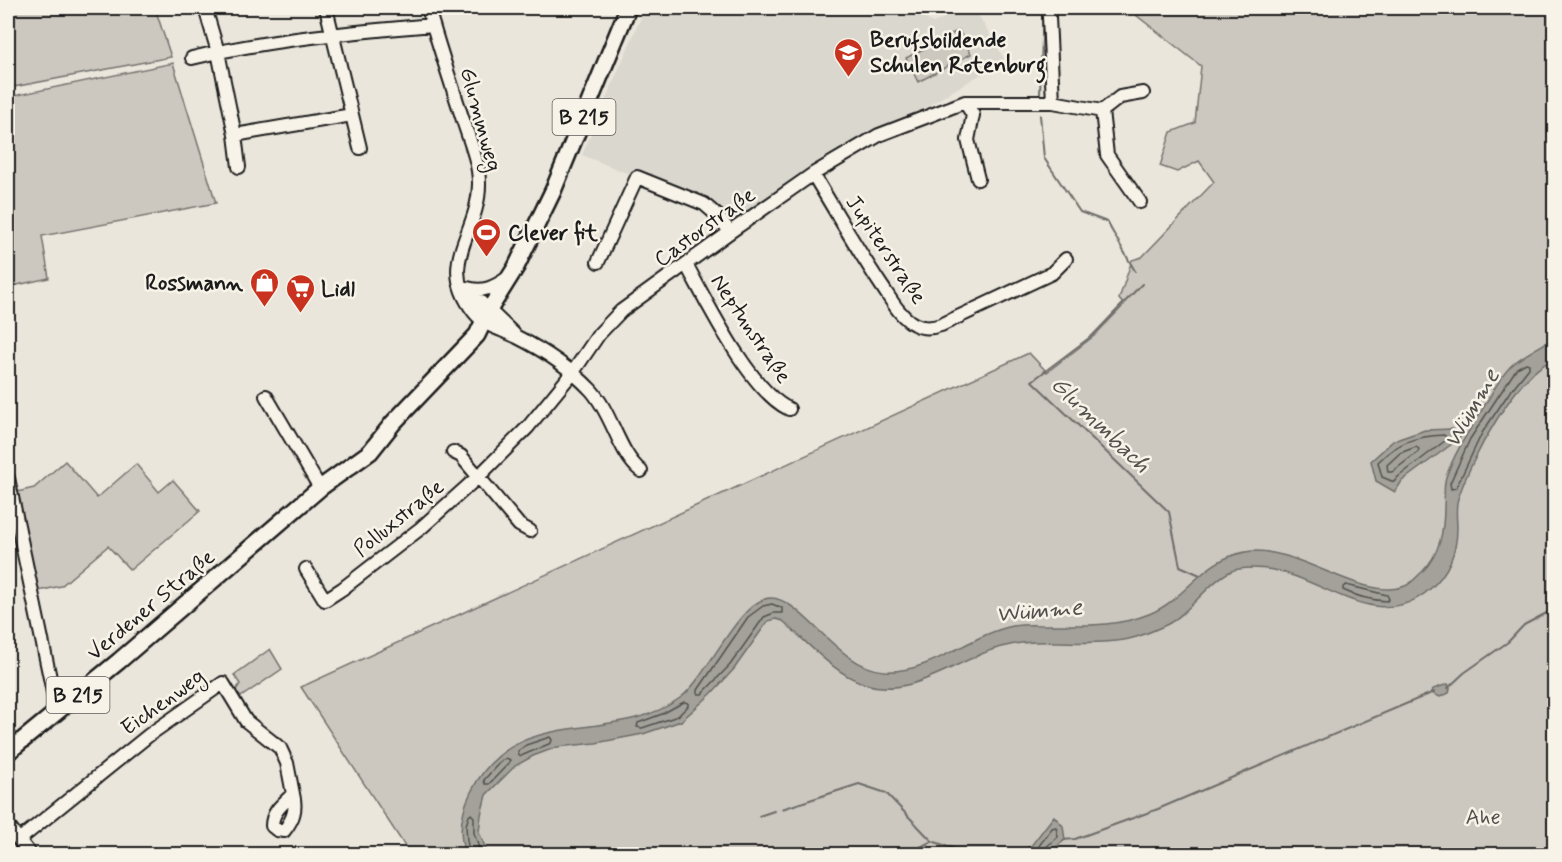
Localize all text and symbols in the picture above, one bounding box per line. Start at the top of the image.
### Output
place label: Berufsbildende Schulen Rotenburg [870,27,1046,84]
school or university icon: Berufsbildende Schulen Rotenburg [833,36,865,78]
street label: Glummweg [450,64,507,176]
road number: B 215 [552,99,616,135]
street label: Castorstraße [649,181,762,274]
street label: Jupiterstraße [839,190,932,310]
sports icon: Clever fit [471,216,503,258]
place label: Clever fit [508,220,599,248]
shop icon: Rossmann [248,266,280,308]
street label: Neptunstraße [704,269,797,389]
place label: Rossmann [145,270,244,298]
supermarket icon: Lidl [284,272,316,314]
place label: Lidl [321,276,356,304]
water label: Wümme [1437,362,1508,454]
water label: Glummbach [1043,370,1157,480]
street label: Polluxstraße [348,473,450,564]
street label: Verdener Straße [81,544,221,667]
water label: Wümme [995,592,1085,631]
street label: Eichenweg [116,663,212,745]
road number: B 215 [46,677,110,713]
park label: Ahe [1465,804,1501,832]

